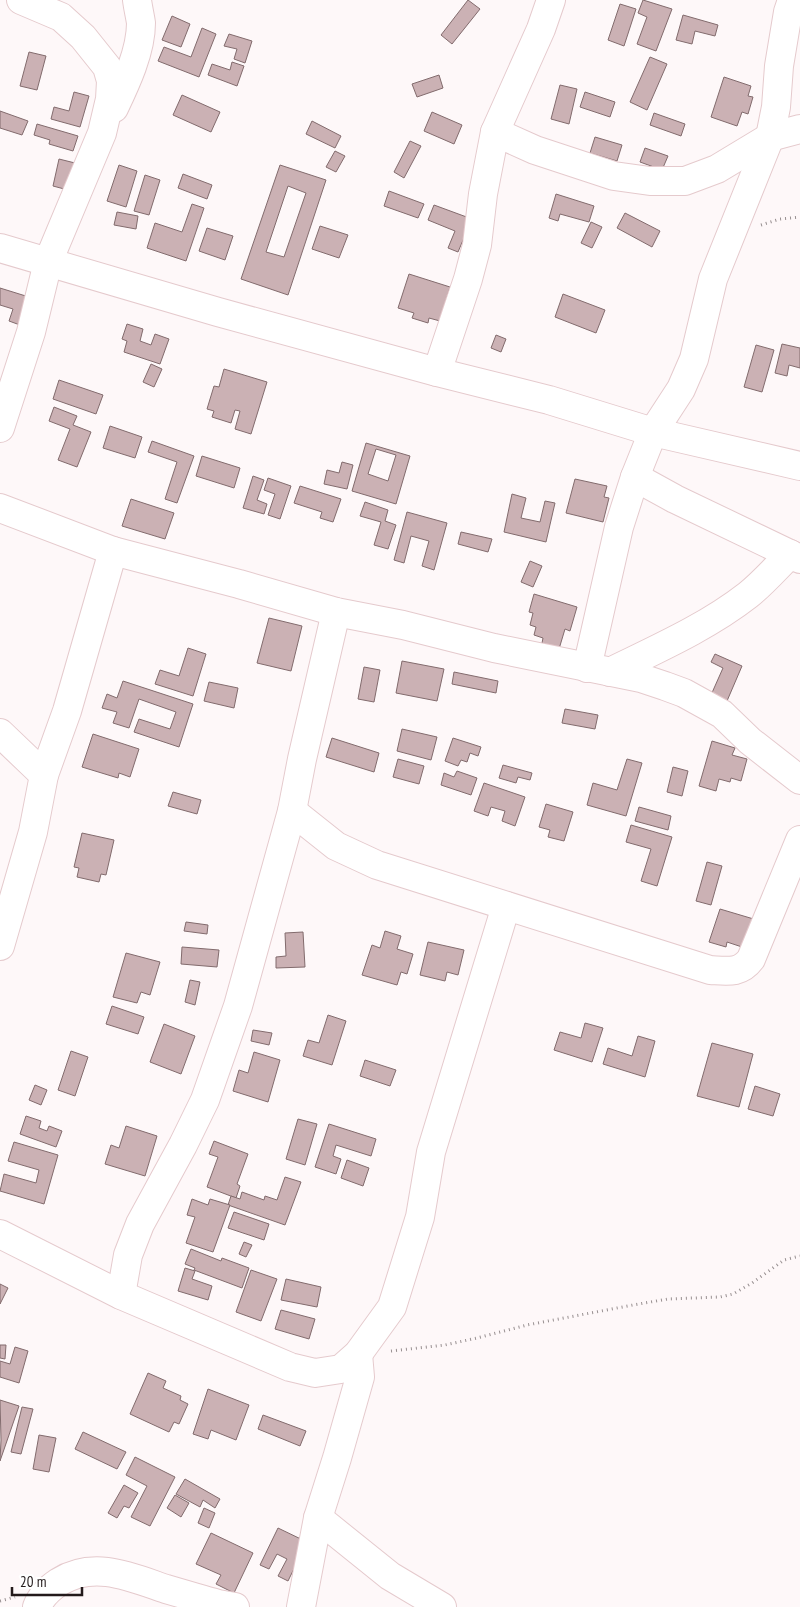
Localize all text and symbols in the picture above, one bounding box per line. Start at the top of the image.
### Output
scale bar [12,1564,82,1596]
text: 20 m [20,1572,46,1591]

